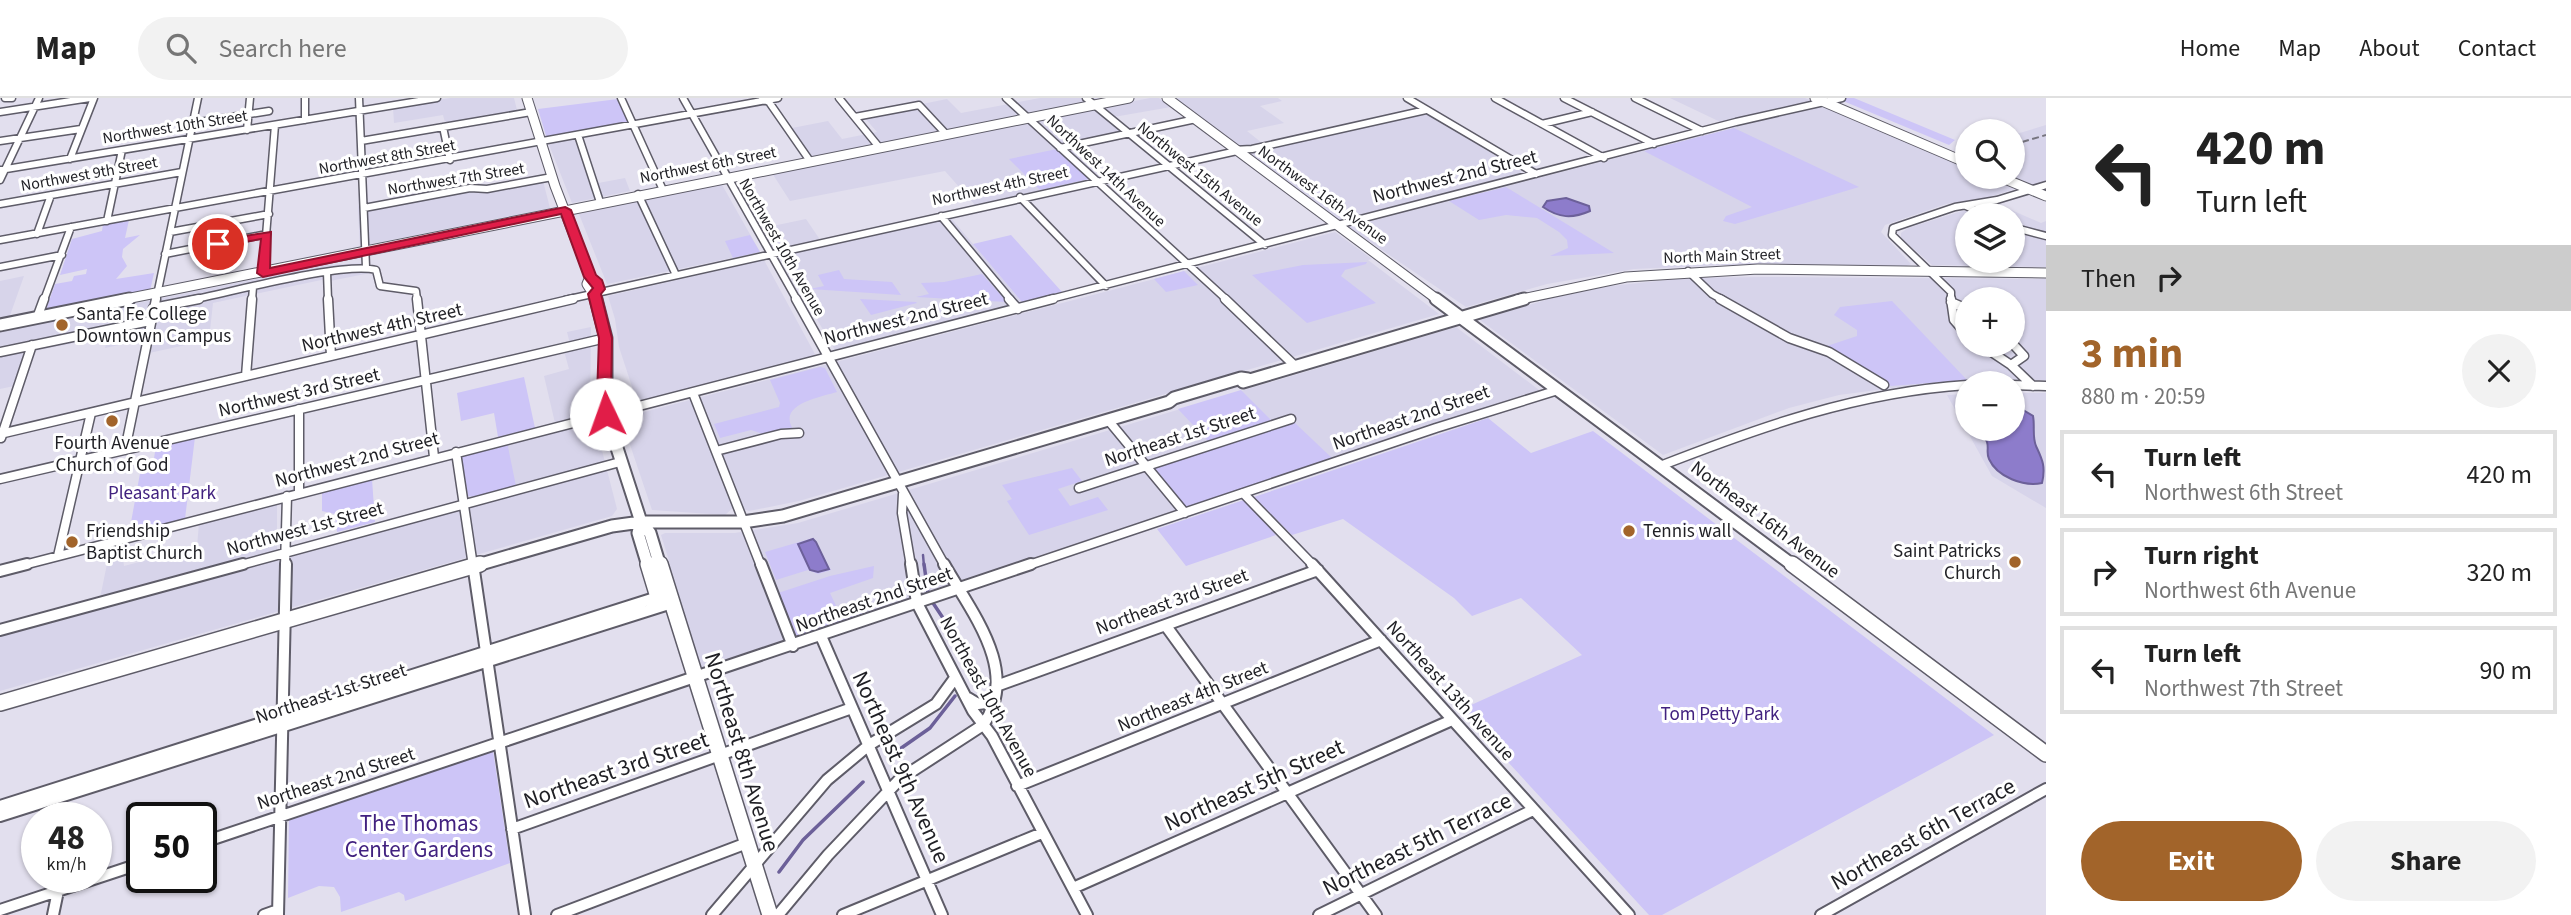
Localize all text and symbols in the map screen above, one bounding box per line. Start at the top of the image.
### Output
search box [138,17,628,80]
text: Map [35,25,96,72]
icon: search [162,29,200,67]
text: Search here [218,30,347,67]
text: Home [2180,31,2240,66]
text: Map [2278,31,2321,66]
text: About [2359,31,2420,66]
text: Contact [2458,31,2536,66]
street label: Northwest 10th Street [101,105,250,149]
street label: Northwest 14th Avenue [1042,110,1170,232]
text: 420 m [2196,114,2325,184]
street label: Northwest 15th Avenue [1133,116,1267,232]
map controls [1955,119,2025,441]
button: search [1955,119,2025,189]
icon: left [2081,126,2172,217]
street label: Northwest 8th Street [317,134,458,180]
street label: Northwest 16th Avenue [1254,140,1392,250]
street label: Northwest 6th Street [638,141,779,189]
street label: Northwest 2nd Street [1370,143,1541,210]
street label: Northwest 9th Street [19,151,160,197]
street label: Northwest 7th Street [386,157,527,201]
street label: Northwest 4th Street [930,161,1071,211]
street label: Northwest 10th Avenue [734,174,830,320]
text: Turn left [2196,179,2307,225]
button: layers [1955,203,2025,273]
pin [188,214,248,274]
icon: arrive [199,225,237,263]
street label: North Main Street [1663,243,1782,269]
icon: right [2150,259,2188,297]
text: Then [2081,260,2136,297]
street label: Northwest 2nd Street [821,285,992,352]
button: + [1955,287,2025,357]
street label: Northwest 4th Street [299,296,466,360]
place label: Santa Fe College Downtown Campus [76,301,231,350]
marker: Santa Fe College Downtown Campus [54,317,70,333]
text: 3 min [2081,324,2183,384]
button: close [2462,334,2536,408]
street label: Northwest 3rd Street [216,361,383,425]
button: − [1955,371,2025,441]
position arrow [569,377,643,451]
street label: Northeast 2nd Street [1329,378,1494,458]
text: 880 m · 20:59 [2081,380,2205,413]
street label: Northeast 1st Street [1101,400,1260,474]
marker: Fourth Avenue Church of God [104,413,120,429]
street label: Northwest 2nd Street [272,425,442,495]
place label: Fourth Avenue Church of God [54,430,170,479]
text: Turn left [2144,439,2241,476]
street label: Northeast 16th Avenue [1685,455,1845,585]
icon: left [2085,455,2123,493]
text: 420 m [2466,456,2532,493]
text: Northwest 6th Street [2144,476,2343,509]
park label: Pleasant Park [108,480,217,507]
street label: Northwest 1st Street [223,495,387,563]
place label: Friendship Baptist Church [86,518,203,567]
place label: Tennis wall [1643,518,1731,545]
marker: Tennis wall [1621,523,1637,539]
marker: Friendship Baptist Church [64,534,80,550]
text: Turn right [2144,537,2259,574]
place label: Saint Patricks Church [1893,538,2001,587]
icon: right [2085,553,2123,591]
marker: Saint Patricks Church [2007,554,2023,570]
text: 320 m [2466,554,2532,591]
street label: Northeast 2nd Street [792,560,957,640]
street label: Northeast 3rd Street [1092,562,1252,642]
text: Northwest 6th Avenue [2144,574,2356,607]
street label: Northeast 10th Avenue [932,612,1044,782]
street label: Northeast 13th Avenue [1380,615,1520,767]
text: Turn left [2144,635,2241,672]
street label: Northeast 8th Avenue [696,648,788,856]
icon: left [2085,651,2123,689]
text: 90 m [2479,652,2532,689]
street label: Northeast 4th Street [1114,654,1273,740]
street label: Northeast 1st Street [252,657,411,731]
street label: Northeast 9th Avenue [844,666,958,868]
text: Northwest 7th Street [2144,672,2343,705]
park label: Tom Petty Park [1661,701,1780,728]
street label: Northeast 3rd Street [519,723,713,817]
street label: Northeast 5th Street [1159,730,1349,839]
street label: Northeast 2nd Street [254,741,419,817]
street label: Northeast 6th Terrace [1825,769,2021,899]
street label: Northeast 5th Terrace [1317,784,1517,904]
speed limit sign: 50 [126,802,217,893]
park label: The Thomas Center Gardens [345,807,493,866]
text: 48 [48,813,85,863]
button: Exit [2081,821,2302,901]
button: Share [2316,821,2536,901]
text: km/h [47,852,86,877]

